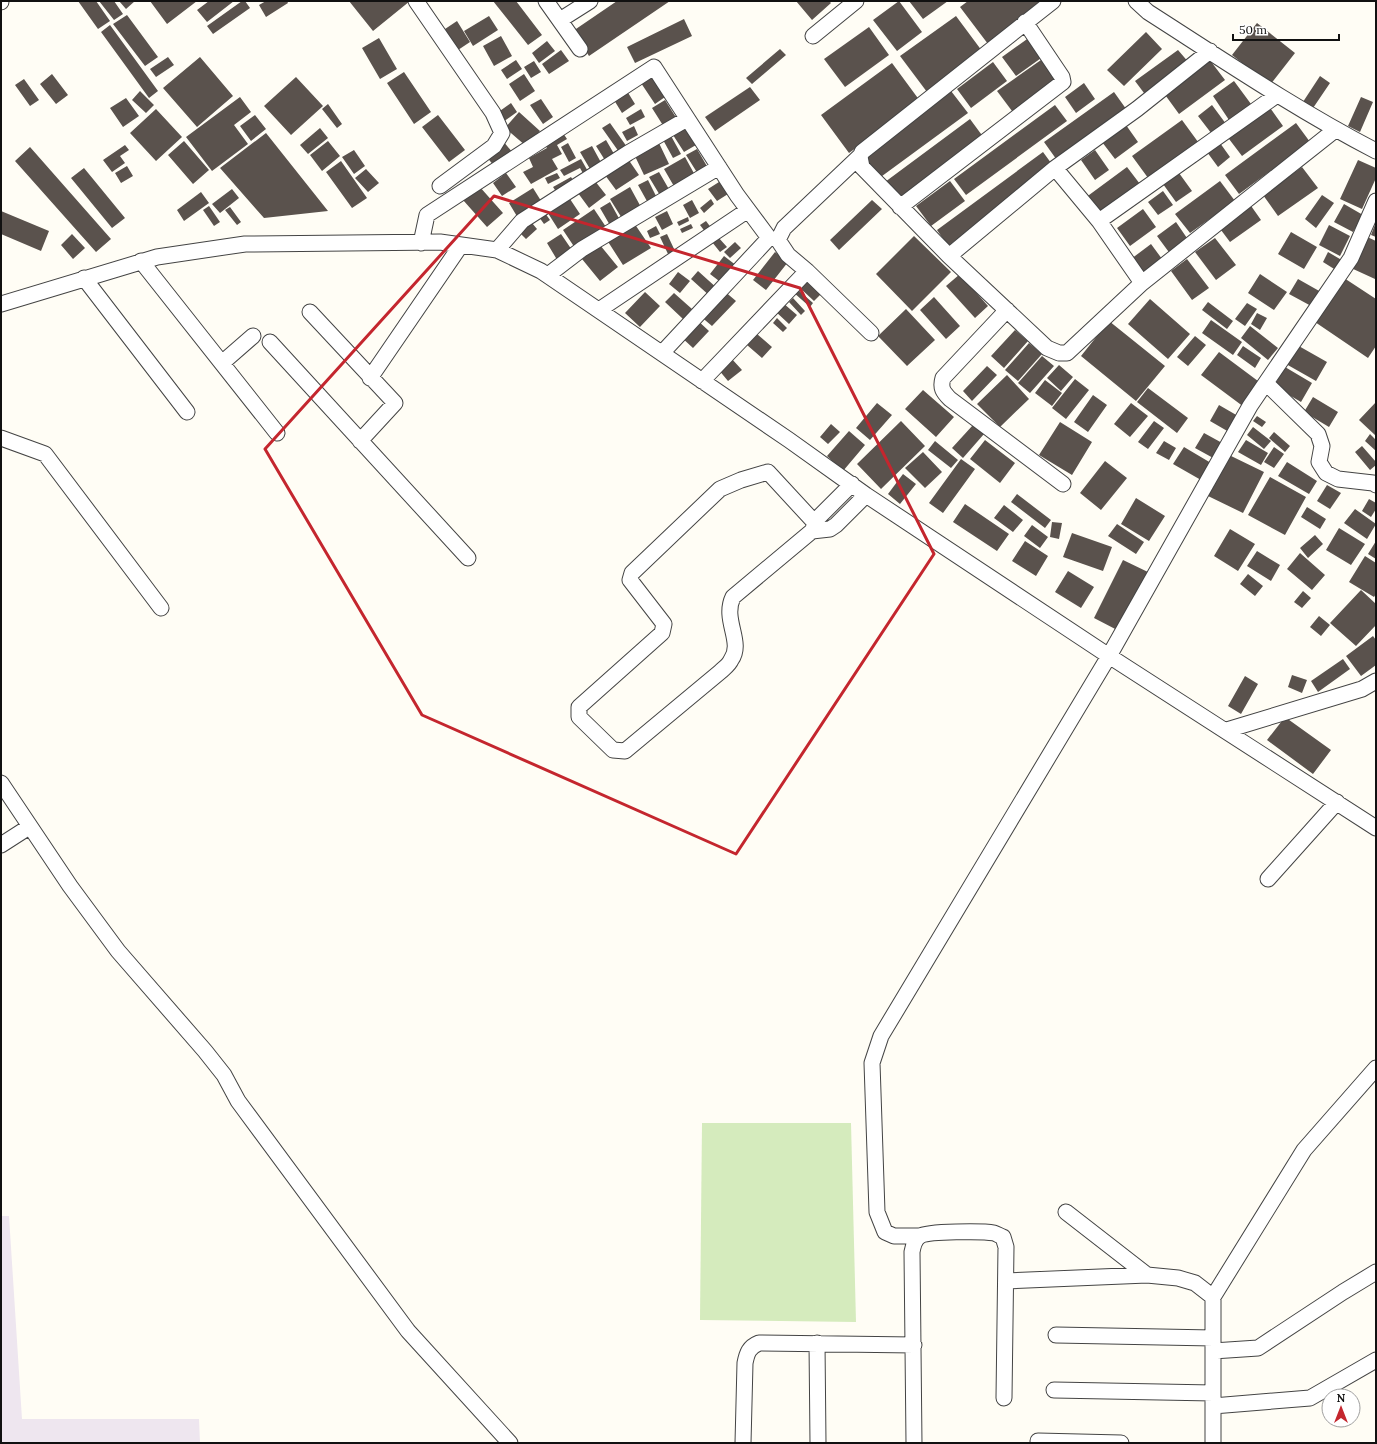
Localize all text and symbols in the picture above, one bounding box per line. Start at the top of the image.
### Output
scale bar [1233,16,1339,42]
text: 50 m [1239,22,1267,37]
north arrow [1321,1388,1361,1428]
text: N [1337,1391,1346,1405]

